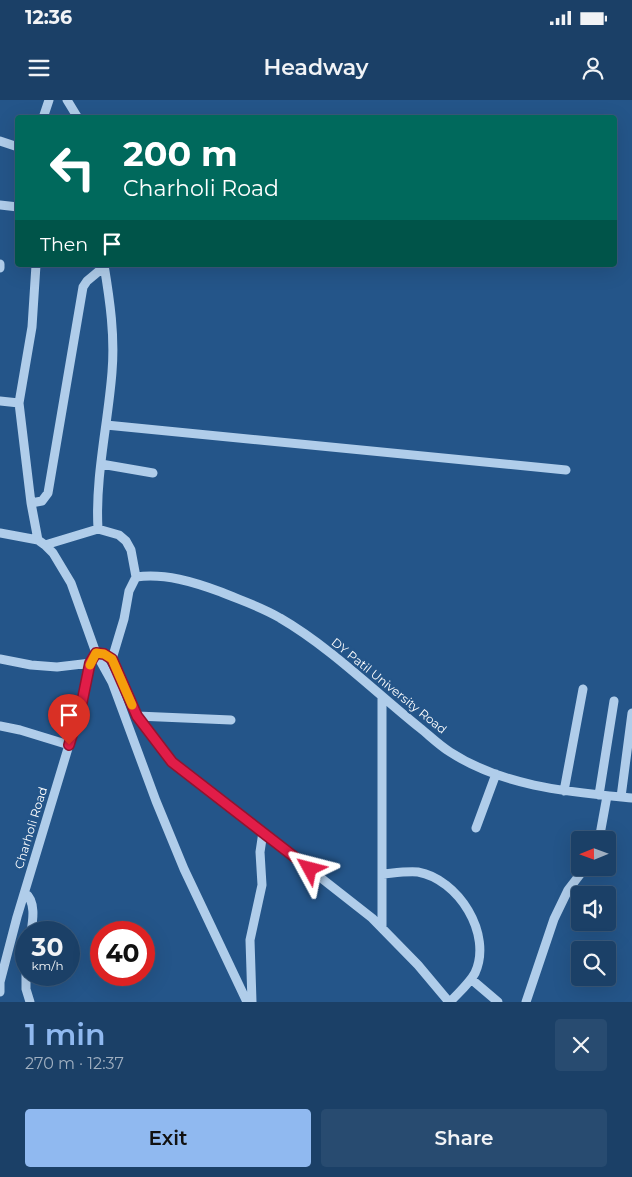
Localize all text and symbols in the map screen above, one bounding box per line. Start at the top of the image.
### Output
text: 12:36 [25,6,72,29]
icon: menu [25,54,53,82]
text: Headway [263,54,369,81]
icon: person [579,54,607,82]
text: 200 m [123,132,238,175]
icon: left [40,135,105,200]
text: Charholi Road [123,175,279,202]
icon: arrive [98,230,126,258]
text: Then [40,233,88,256]
street label: DY Patil University Road [329,634,450,737]
pin [48,694,90,745]
icon: arrive [55,701,83,729]
street label: Charholi Road [11,785,50,871]
north arrow [571,831,616,876]
map controls [571,831,616,986]
position arrow [283,842,335,894]
button: sound [571,886,616,931]
speed limit sign: 40 [90,921,155,986]
text: 30 [32,932,63,962]
button: search [571,941,616,986]
text: km/h [31,958,64,973]
text: 1 min [25,1016,106,1053]
button: close [555,1019,607,1071]
text: 270 m · 12:37 [25,1054,124,1073]
button: Exit [25,1109,311,1167]
button: Share [321,1109,607,1167]

